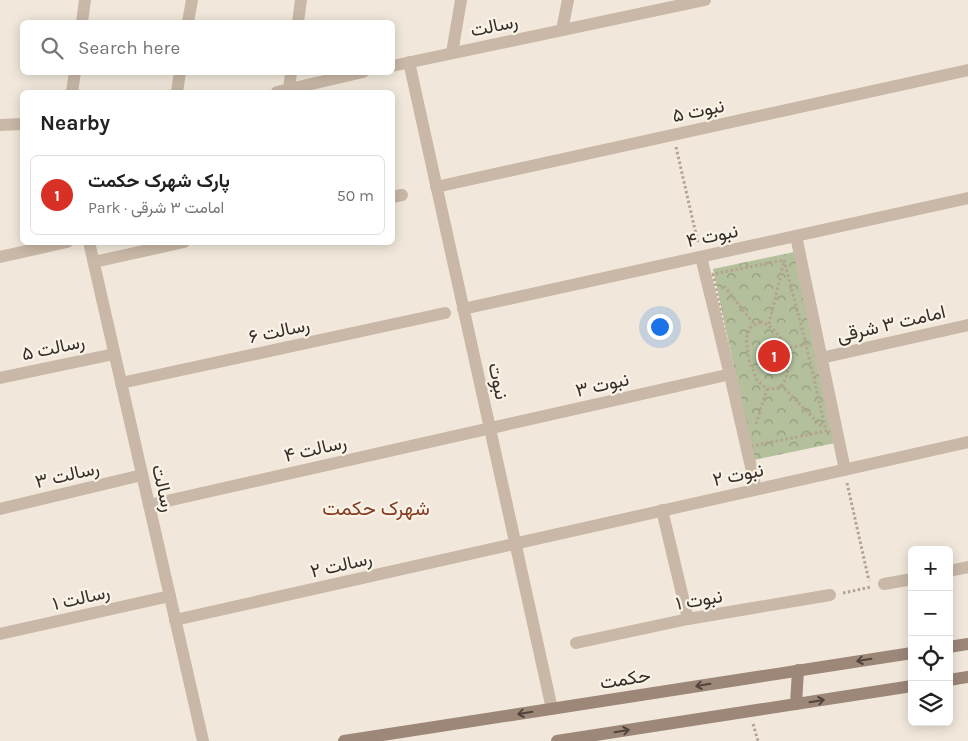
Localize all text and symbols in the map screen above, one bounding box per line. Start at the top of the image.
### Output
street label: رسالت [468,10,520,42]
search box [20,20,395,75]
icon: search [38,34,66,62]
text: Search here [78,37,180,59]
street label: نبوت ۵ [670,95,726,127]
text: Nearby [40,111,110,135]
text: پارک شهرک حکمت [88,170,230,192]
text: 1 [54,186,60,205]
text: 50 m [337,186,374,205]
text: Park · امامت ۳ شرقی [88,198,224,217]
street label: نبوت ۴ [684,220,740,252]
street label: امامت ۳ شرقی [835,301,948,347]
street label: رسالت ۶ [247,314,312,348]
your location [647,314,673,340]
street label: رسالت ۵ [20,331,87,365]
pin: 1 [758,337,790,375]
street label: نبوت [483,361,513,402]
street label: نبوت ۳ [573,368,631,402]
street label: رسالت ۴ [282,431,349,467]
street label: رسالت ۳ [33,457,101,493]
street label: نبوت ۲ [711,459,766,491]
street label: رسالت [147,462,179,514]
district label: شهرک حکمت [322,497,430,521]
map controls [908,546,953,726]
button: + [908,546,953,591]
street label: رسالت ۲ [308,547,374,583]
street label: رسالت ۱ [50,581,112,615]
street label: نبوت ۱ [674,585,724,615]
button: − [908,591,953,636]
button: locate [908,636,953,681]
one-way arrow [856,656,872,666]
street label: حکمت [598,664,652,694]
one-way arrow [695,680,711,690]
button: layers [908,681,953,726]
one-way arrow [809,695,825,705]
one-way arrow [518,708,534,718]
one-way arrow [614,726,630,736]

